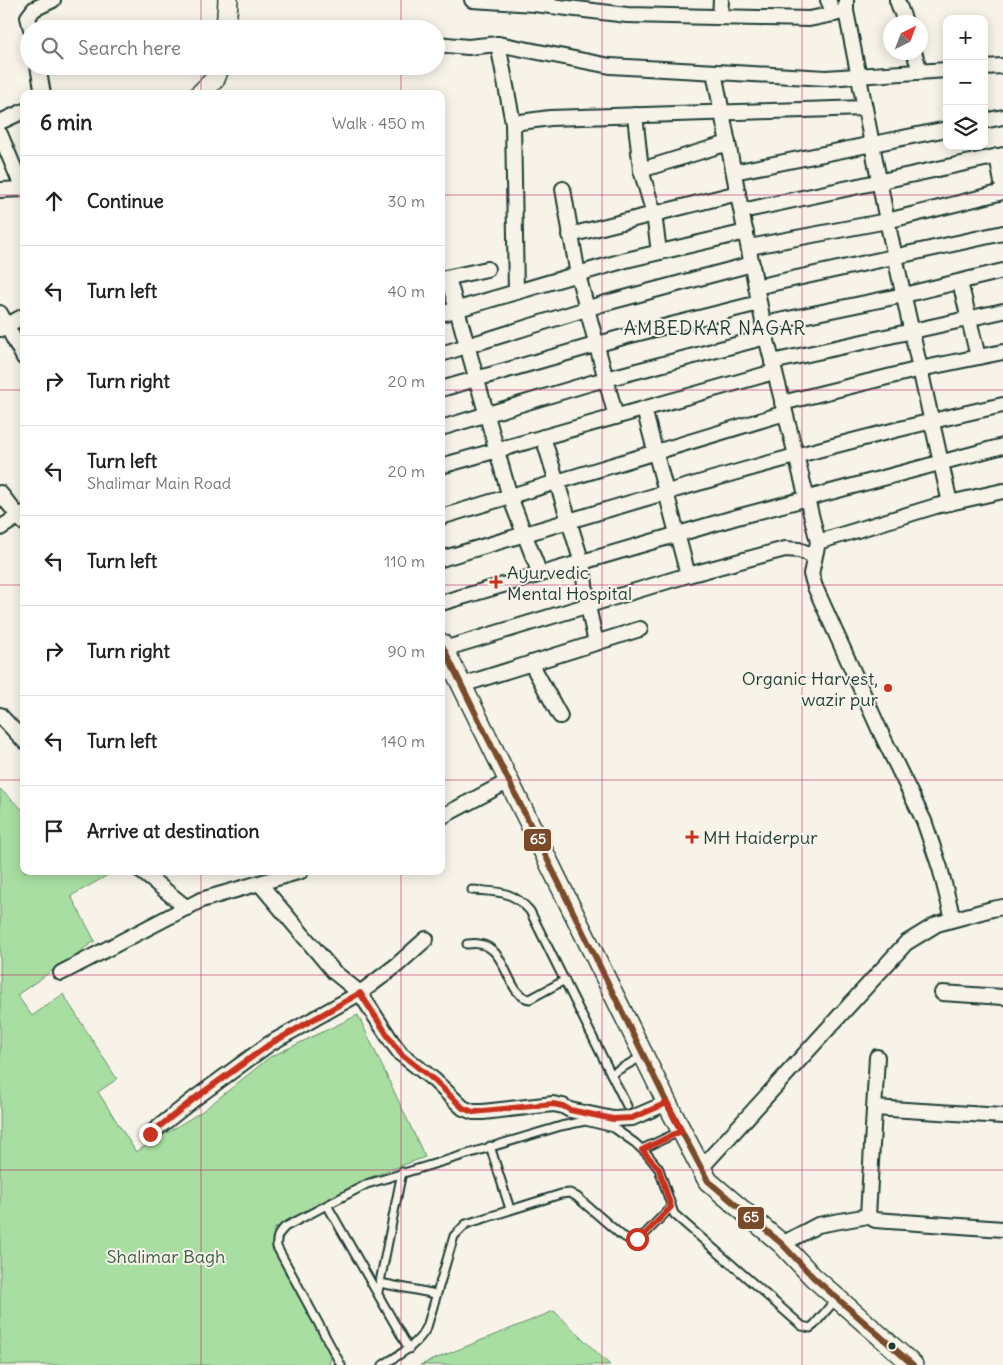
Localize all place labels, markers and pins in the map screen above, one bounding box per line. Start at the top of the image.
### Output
place label: Ayurvedic Mental Hospital [507,561,632,605]
marker: Ayurvedic Mental Hospital [489,575,503,589]
place label: Organic Harvest, wazir pur [742,667,879,711]
marker: Organic Harvest, wazir pur [882,682,894,694]
place label: MH Haiderpur [703,826,818,849]
marker: MH Haiderpur [685,830,699,844]
unlabelled marker [887,1341,897,1351]

